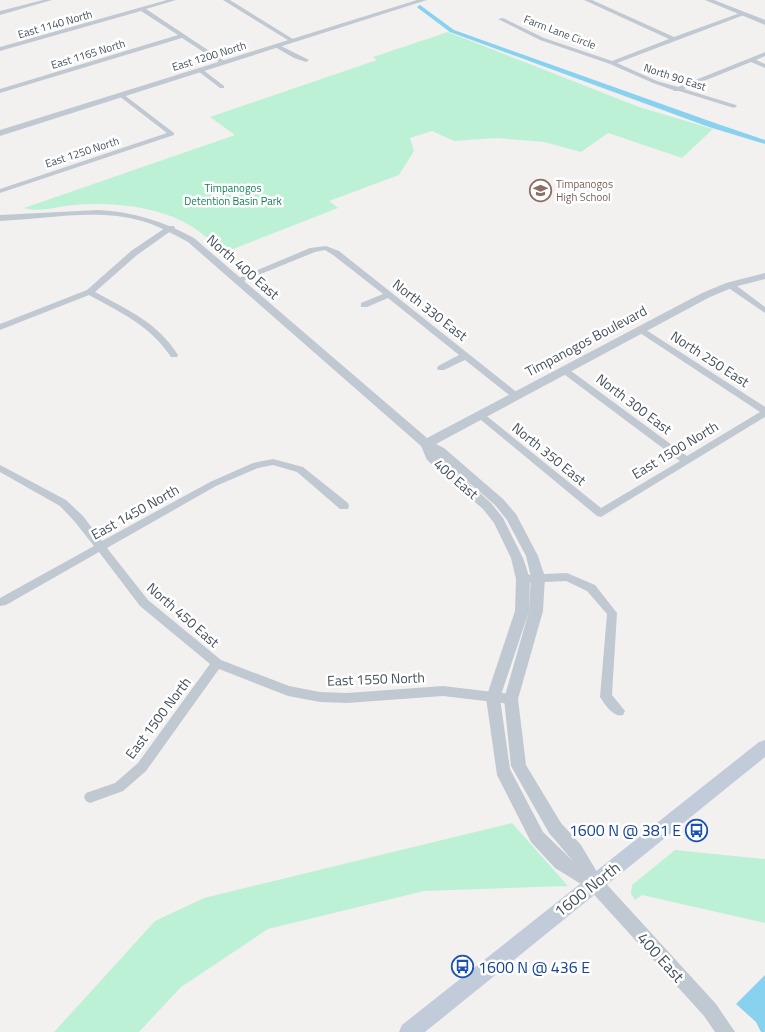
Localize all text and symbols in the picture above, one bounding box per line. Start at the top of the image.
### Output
street label: East 1140 North [16,6,94,42]
street label: Farm Lane Circle [522,11,599,53]
street label: East 1165 North [49,35,127,73]
street label: East 1200 North [170,37,248,75]
street label: North 90 East [642,59,708,95]
street label: East 1250 North [43,132,121,171]
place label: Timpanogos High School [556,176,613,205]
school or university icon: Timpanogos High School [528,178,552,202]
park label: Timpanogos Detention Basin Park [184,180,282,209]
street label: North 400 East [203,229,284,304]
street label: North 330 East [388,274,472,346]
street label: Timpanogos Boulevard [521,300,650,382]
street label: North 250 East [667,325,754,392]
street label: North 300 East [592,368,677,439]
street label: East 1500 North [627,415,722,484]
street label: North 350 East [508,417,591,490]
street label: 400 East [430,453,483,504]
street label: East 1450 North [87,479,183,544]
street label: North 450 East [143,577,224,652]
street label: East 1550 North [327,666,425,691]
street label: East 1500 North [120,672,195,763]
place label: 1600 N @ 381 E [569,818,681,842]
bus stop icon: 1600 N @ 381 E [685,818,709,842]
street label: 1600 North [549,855,625,923]
street label: 400 East [632,927,690,988]
bus stop icon: 1600 N @ 436 E [450,955,474,979]
place label: 1600 N @ 436 E [478,955,590,979]

